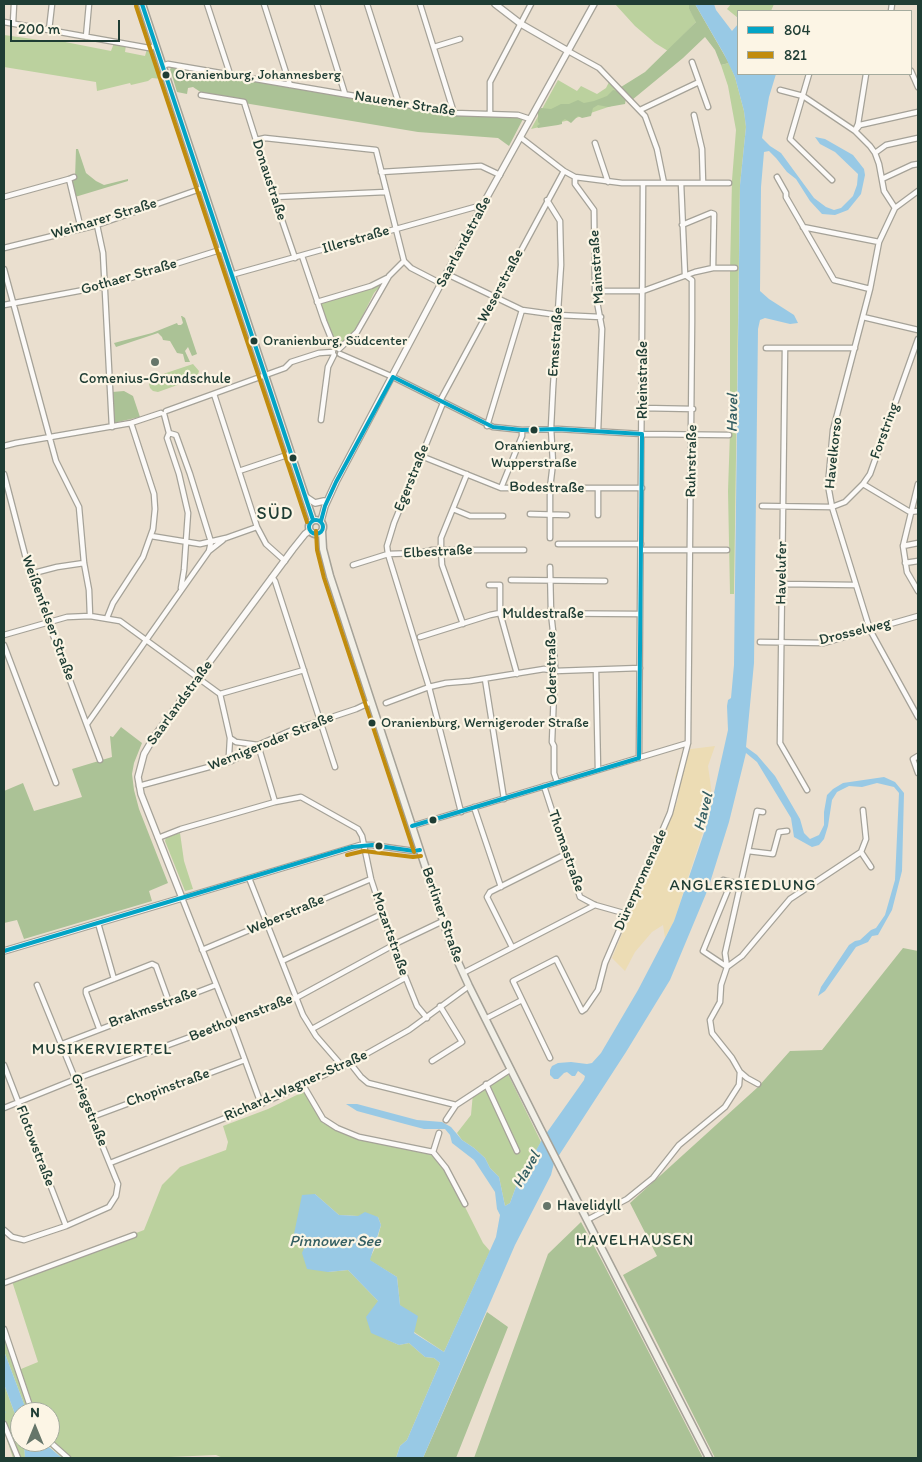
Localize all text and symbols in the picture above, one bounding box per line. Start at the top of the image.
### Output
scale bar [12,10,122,42]
legend [737,10,912,75]
text: 200 m [18,20,60,38]
text: 804 [784,21,810,39]
text: 821 [784,46,807,64]
place label: Oranienburg, Johannesberg [175,67,341,83]
marker: Oranienburg, Johannesberg [161,70,171,80]
street label: Nauener Straße [353,87,457,121]
street label: Donaustraße [247,137,291,223]
street label: Saarlandstraße [432,193,496,291]
street label: Weimarer Straße [49,194,159,244]
street label: Illerstraße [320,222,392,258]
street label: Mainstraße [585,229,609,305]
street label: Weserstraße [474,246,528,326]
street label: Gothaer Straße [79,255,179,299]
street label: Emsstraße [545,307,567,377]
place label: Oranienburg, Südcenter [263,333,407,349]
marker: Oranienburg, Südcenter [249,336,259,346]
street label: Rheinstraße [634,341,652,419]
marker: Comenius-Grundschule [149,356,161,368]
place label: Comenius-Grundschule [79,370,231,388]
water label: Havel [723,393,743,433]
street label: Forstring [867,400,903,462]
street label: Havelkorso [821,416,847,490]
street label: Ruhrstraße [682,424,702,498]
marker: Oranienburg, Wupperstraße [529,425,539,435]
place label: Oranienburg, Wupperstraße [491,438,577,471]
street label: Egerstraße [390,442,434,514]
unlabelled marker [288,453,298,463]
street label: Bodestraße [509,478,585,498]
district label: SÜD [256,503,294,525]
street label: Elbestraße [403,541,473,563]
street label: Havelufer [772,541,792,605]
street label: Weißenfelser Straße [17,553,79,683]
street label: Muldestraße [502,605,584,623]
street label: Drosselweg [817,614,893,650]
street label: Oderstraße [542,631,562,705]
street label: Saarlandstraße [143,657,217,749]
street label: Wernigeroder Straße [205,709,337,775]
place label: Oranienburg, Wernigeroder Straße [381,715,589,731]
marker: Oranienburg, Wernigeroder Straße [367,718,377,728]
water label: Havel [690,791,718,833]
street label: Thomastraße [544,808,588,894]
unlabelled marker [428,815,438,825]
street label: Dürerpromenade [611,826,671,934]
unlabelled marker [374,841,384,851]
street label: Berliner Straße [417,865,467,965]
district label: ANGLERSIEDLUNG [667,876,819,896]
street label: Mozartstraße [367,890,413,978]
street label: Weberstraße [245,891,327,939]
street label: Brahmsstraße [106,984,200,1032]
street label: Beethovenstraße [187,990,295,1046]
district label: MUSIKERVIERTEL [31,1040,173,1060]
street label: Richard-Wagner-Straße [222,1046,370,1126]
street label: Chopinstraße [124,1065,212,1111]
street label: Griegstraße [66,1071,112,1149]
street label: Flotowstraße [11,1103,59,1189]
water label: Havel [509,1148,545,1192]
place label: Havelidyll [557,1197,621,1215]
marker: Havelidyll [541,1200,553,1212]
district label: HAVELHAUSEN [574,1231,696,1251]
water label: Pinnower See [289,1232,381,1252]
north arrow [10,1402,60,1452]
text: N [30,1404,40,1421]

